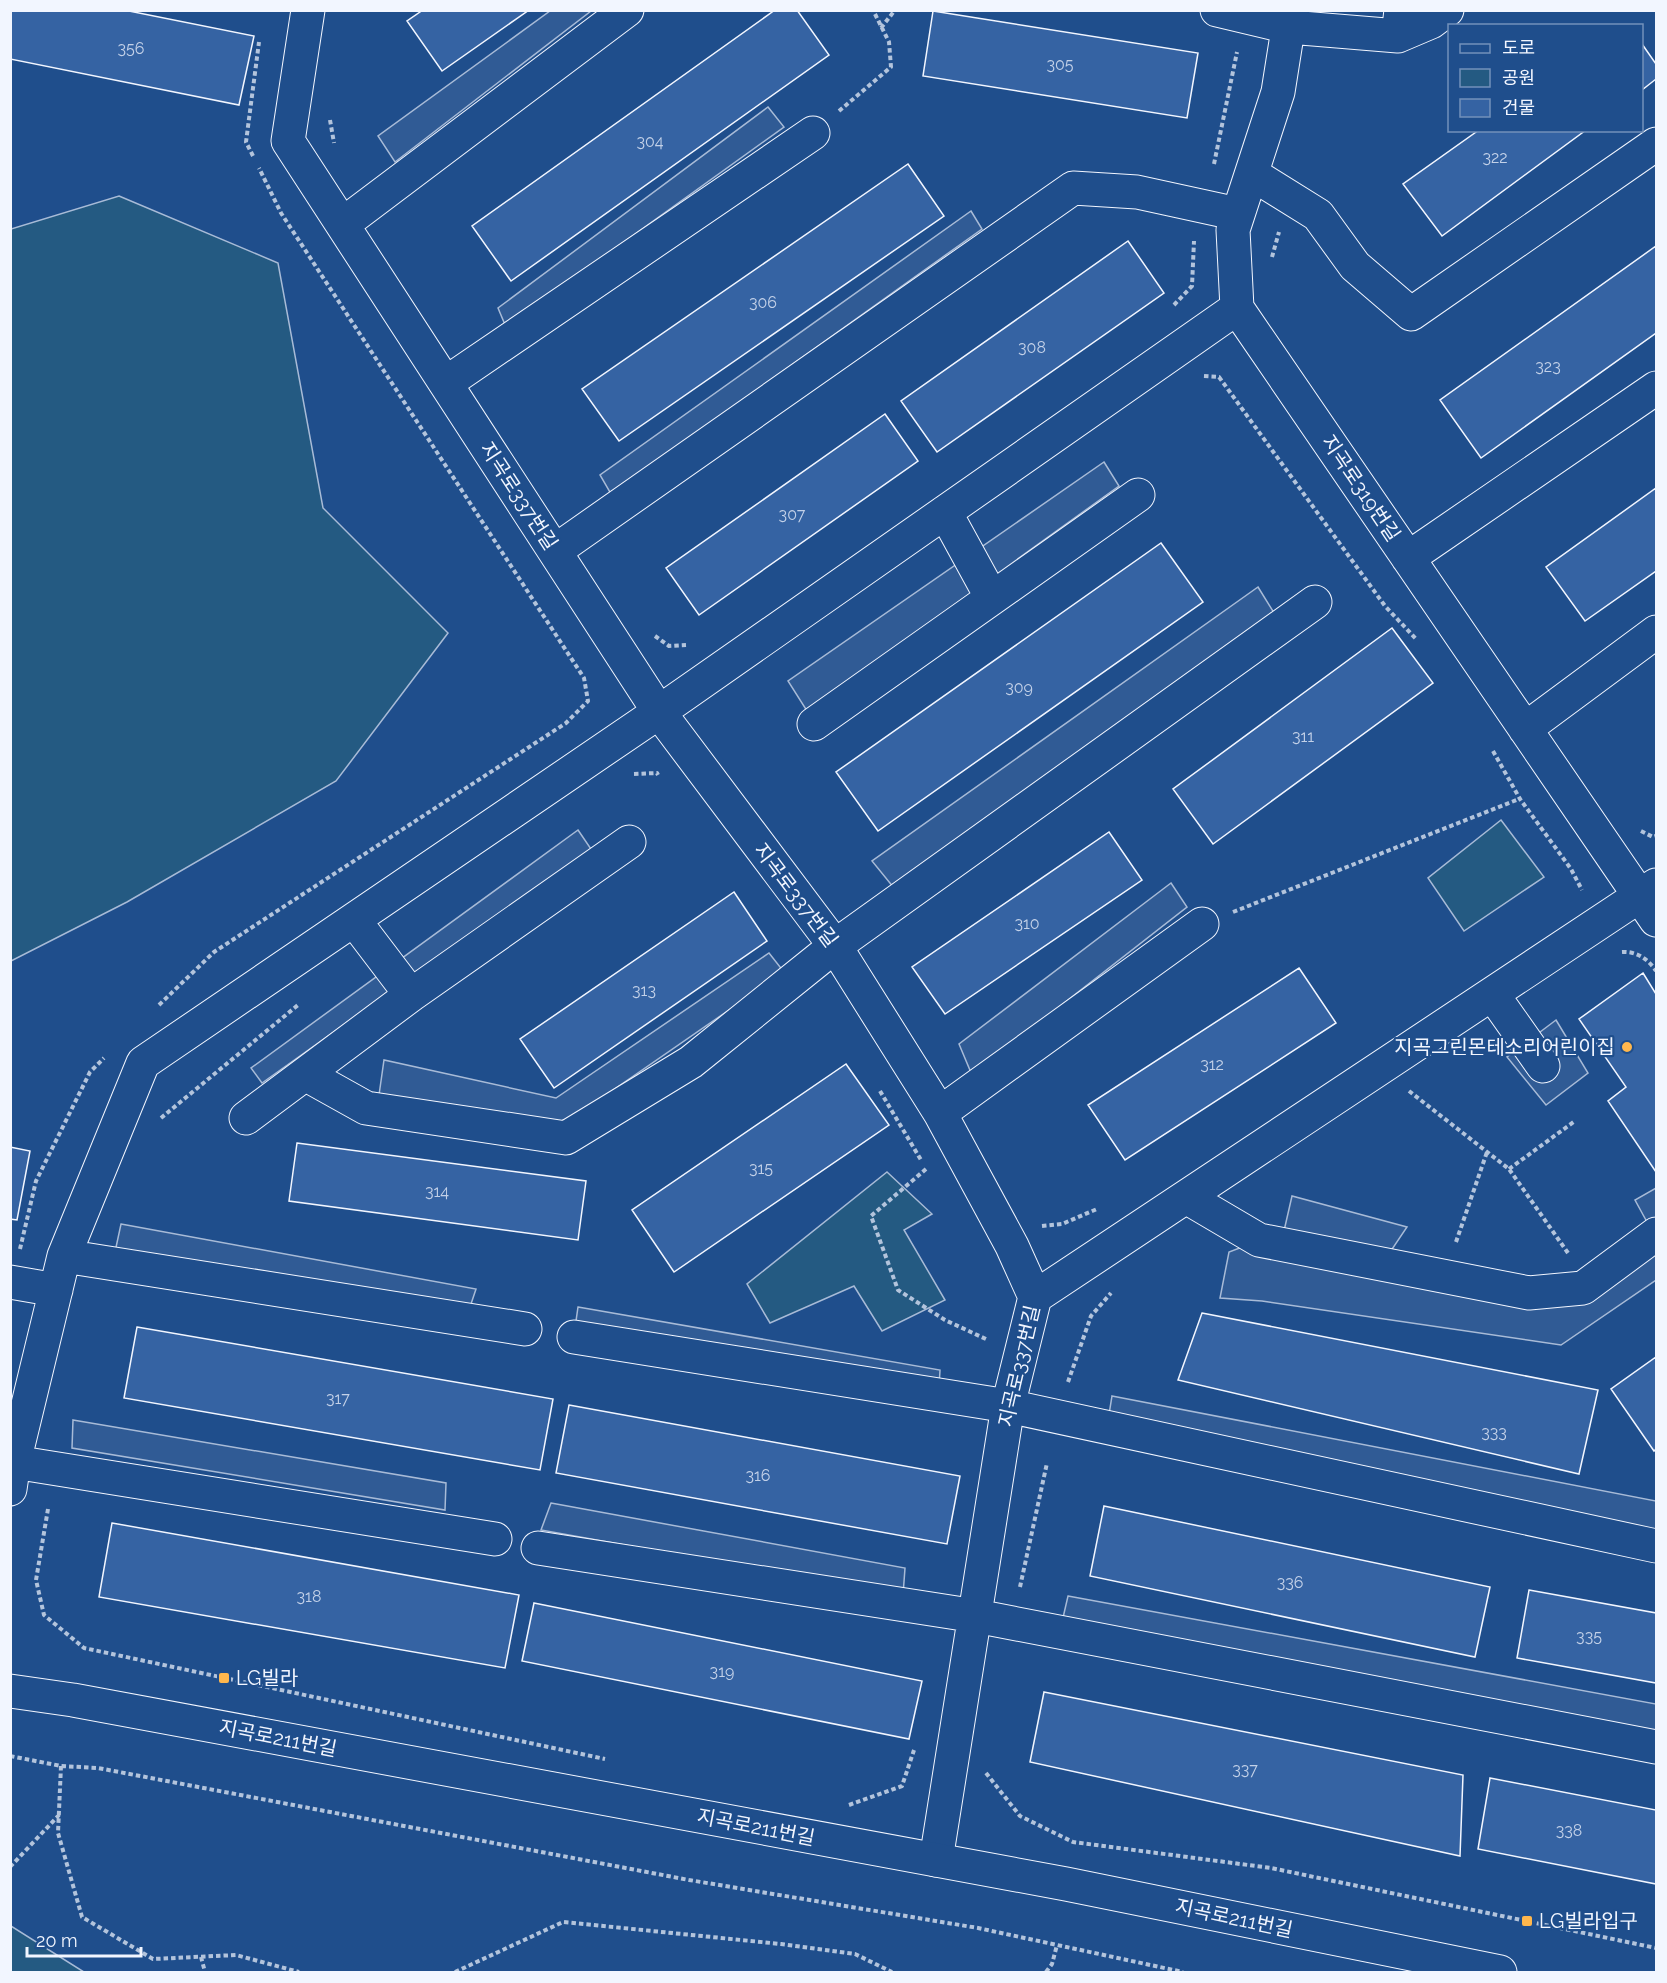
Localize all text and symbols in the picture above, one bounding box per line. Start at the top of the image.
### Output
legend [1448,24,1643,132]
text: 도로 [1502,37,1535,58]
house number: 356 [118,39,144,58]
house number: 305 [1046,55,1074,74]
text: 공원 [1502,67,1535,88]
text: 건물 [1502,97,1535,118]
house number: 304 [636,132,664,151]
house number: 322 [1482,148,1508,167]
house number: 306 [749,293,777,312]
house number: 308 [1018,338,1046,357]
house number: 323 [1535,357,1561,376]
street label: 지곡로319번길 [1317,430,1405,546]
street label: 지곡로337번길 [475,437,563,555]
house number: 307 [779,505,806,524]
house number: 309 [1005,678,1033,697]
house number: 311 [1292,727,1314,746]
street label: 지곡로337번길 [749,838,843,952]
house number: 310 [1014,914,1040,933]
house number: 313 [632,981,656,1000]
place label: 지곡그린몬테소리어린이집 [1394,1035,1615,1059]
marker: 지곡그린몬테소리어린이집 [1620,1040,1634,1054]
house number: 312 [1200,1055,1224,1074]
house number: 315 [749,1159,773,1178]
house number: 314 [425,1182,449,1201]
street label: 지곡로337번길 [993,1303,1045,1429]
house number: 317 [326,1389,350,1408]
house number: 333 [1481,1423,1507,1442]
house number: 316 [745,1466,771,1485]
house number: 336 [1277,1573,1303,1592]
house number: 318 [297,1587,321,1606]
house number: 335 [1576,1627,1602,1646]
house number: 319 [710,1662,734,1681]
place label: LG빌라 [236,1666,298,1690]
marker: LG빌라 [217,1671,231,1685]
street label: 지곡로211번길 [217,1715,339,1761]
house number: 337 [1232,1760,1258,1779]
street label: 지곡로211번길 [695,1804,817,1850]
house number: 338 [1556,1821,1582,1840]
street label: 지곡로211번길 [1173,1894,1295,1942]
place label: LG빌라입구 [1539,1909,1638,1933]
marker: LG빌라입구 [1520,1914,1534,1928]
scale bar [27,1920,141,1958]
text: 20 m [36,1930,78,1951]

